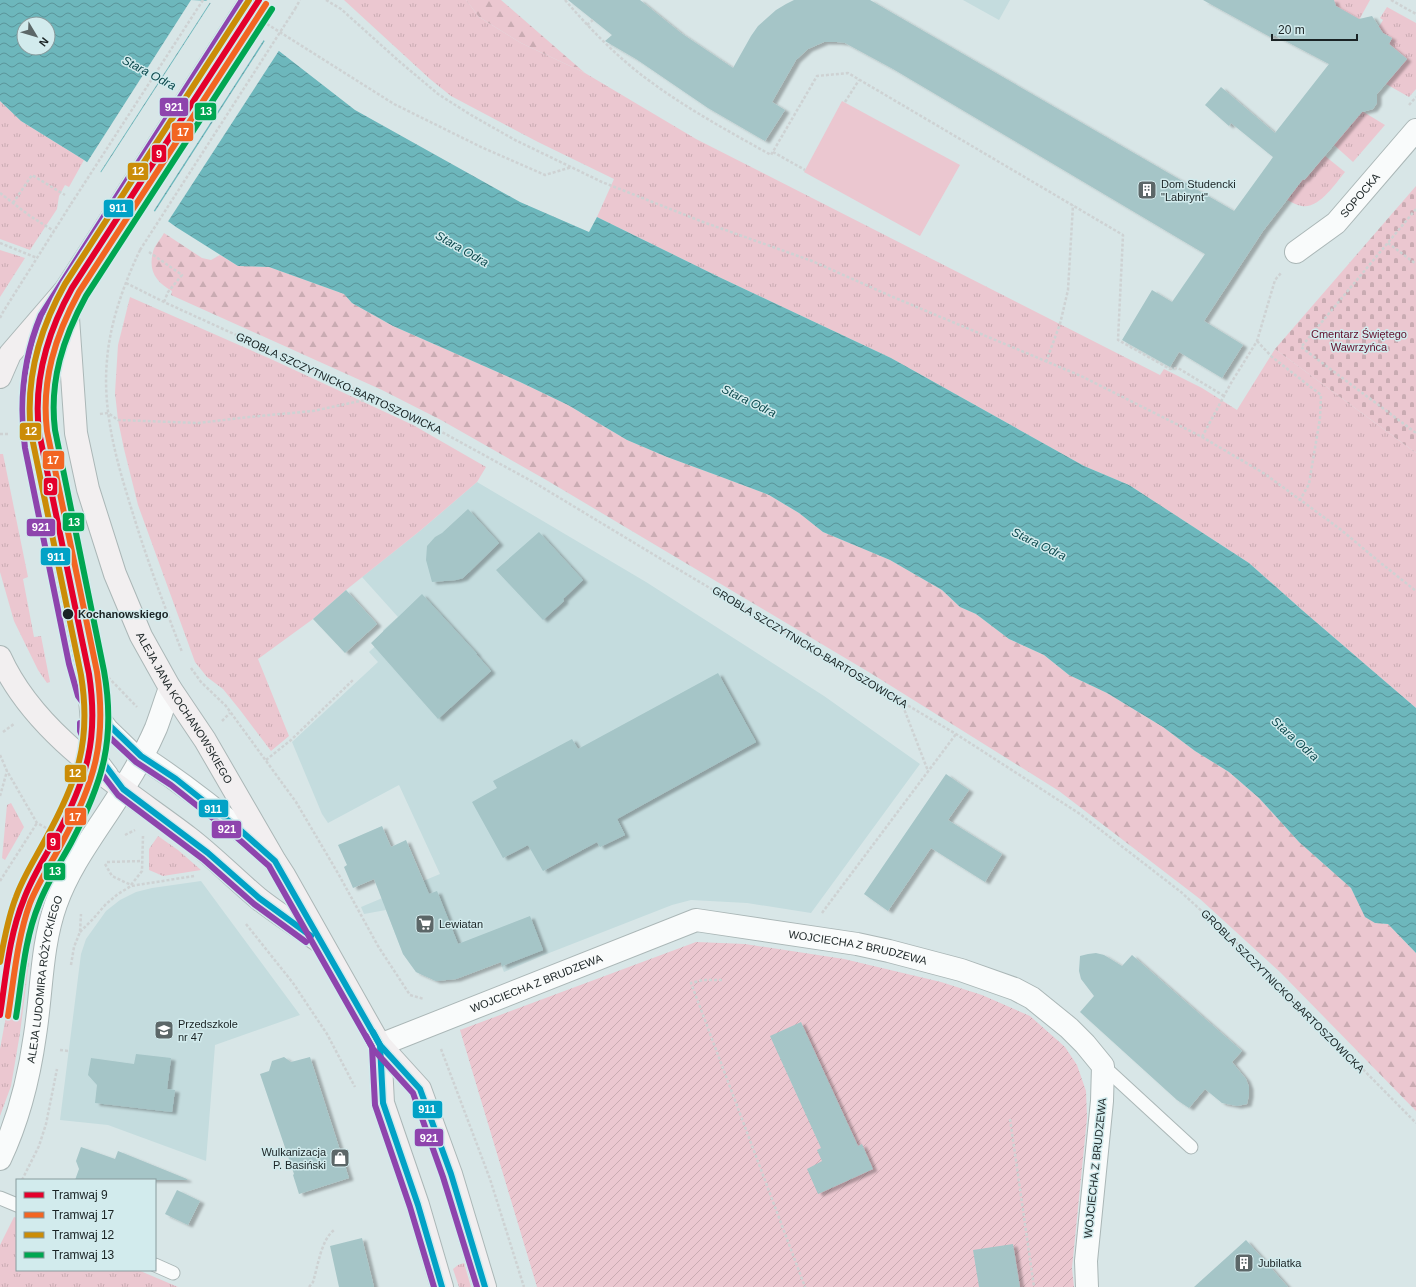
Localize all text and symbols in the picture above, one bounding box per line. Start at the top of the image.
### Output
north arrow [16,16,56,56]
scale bar [1272,16,1357,42]
text: 20 m [1278,23,1305,37]
text: N [37,35,51,49]
water label: Stara Odra [120,53,178,93]
line badge: 921 [159,97,189,117]
text: 921 [165,101,183,113]
line badge: 13 [194,102,217,121]
text: 13 [200,105,212,117]
line badge: 17 [171,122,194,142]
text: 17 [177,126,189,138]
line badge: 9 [151,144,167,163]
text: 9 [156,148,162,160]
line badge: 12 [127,162,149,181]
text: 12 [132,165,144,177]
street label: SOPOCKA [1338,170,1383,220]
place label: Dom Studencki "Labirynt" [1161,178,1236,203]
building icon: Dom Studencki "Labirynt" [1136,179,1158,201]
line badge: 911 [103,199,134,218]
text: 911 [109,202,127,214]
water label: Stara Odra [433,228,491,270]
park label: Cmentarz Świętego Wawrzyńca [1311,328,1407,353]
street label: GROBLA SZCZYTNICKO-BARTOSZOWICKA [234,330,444,436]
water label: Stara Odra [720,382,779,420]
line badge: 12 [19,422,42,441]
text: 12 [25,425,37,437]
line badge: 17 [42,450,65,470]
text: 17 [47,454,59,466]
line badge: 9 [43,477,58,496]
text: 9 [47,481,53,493]
line badge: 13 [62,512,85,532]
text: 13 [68,516,80,528]
line badge: 921 [26,518,56,537]
text: 921 [32,521,50,533]
water label: Stara Odra [1010,525,1069,563]
line badge: 911 [40,547,71,566]
text: 911 [47,551,65,563]
street label: GROBLA SZCZYTNICKO-BARTOSZOWICKA [710,584,910,711]
marker: Kochanowskiego [61,607,75,621]
place label: Kochanowskiego [78,608,169,620]
street label: ALEJA JANA KOCHANOWSKIEGO [134,630,235,786]
water label: Stara Odra [1269,714,1322,764]
line badge: 12 [64,764,87,783]
text: 12 [69,767,81,779]
line badge: 911 [198,799,229,818]
text: 911 [204,803,222,815]
line badge: 17 [64,807,87,826]
text: 17 [69,811,81,823]
line badge: 921 [211,820,242,839]
text: 921 [218,823,236,835]
line badge: 9 [46,832,61,851]
text: 9 [50,836,56,848]
line badge: 13 [43,862,66,881]
text: 13 [49,865,61,877]
street label: ALEJA LUDOMIRA RÓŻYCKIEGO [25,893,65,1064]
street label: GROBLA SZCZYTNICKO-BARTOSZOWICKA [1199,907,1368,1076]
supermarket icon: Lewiatan [414,913,436,935]
place label: Lewiatan [439,918,483,930]
street label: WOJCIECHA Z BRUDZEWA [788,928,929,967]
street label: WOJCIECHA Z BRUDZEWA [468,951,605,1015]
place label: Przedszkole nr 47 [178,1018,238,1043]
school or university icon: Przedszkole nr 47 [153,1019,175,1041]
street label: WOJCIECHA Z BRUDZEWA [1082,1097,1108,1239]
line badge: 911 [412,1100,443,1119]
text: 911 [418,1103,436,1115]
line badge: 921 [414,1128,444,1147]
text: 921 [420,1132,438,1144]
place label: Wulkanizacja P. Basiński [261,1146,327,1171]
shop icon: Wulkanizacja P. Basiński [329,1147,351,1169]
legend [16,1179,156,1271]
text: Tramwaj 9 [52,1188,108,1202]
text: Tramwaj 17 [52,1208,115,1222]
text: Tramwaj 12 [52,1228,115,1242]
text: Tramwaj 13 [52,1248,115,1262]
building icon: Jubilatka [1233,1252,1255,1274]
place label: Jubilatka [1258,1257,1302,1269]

